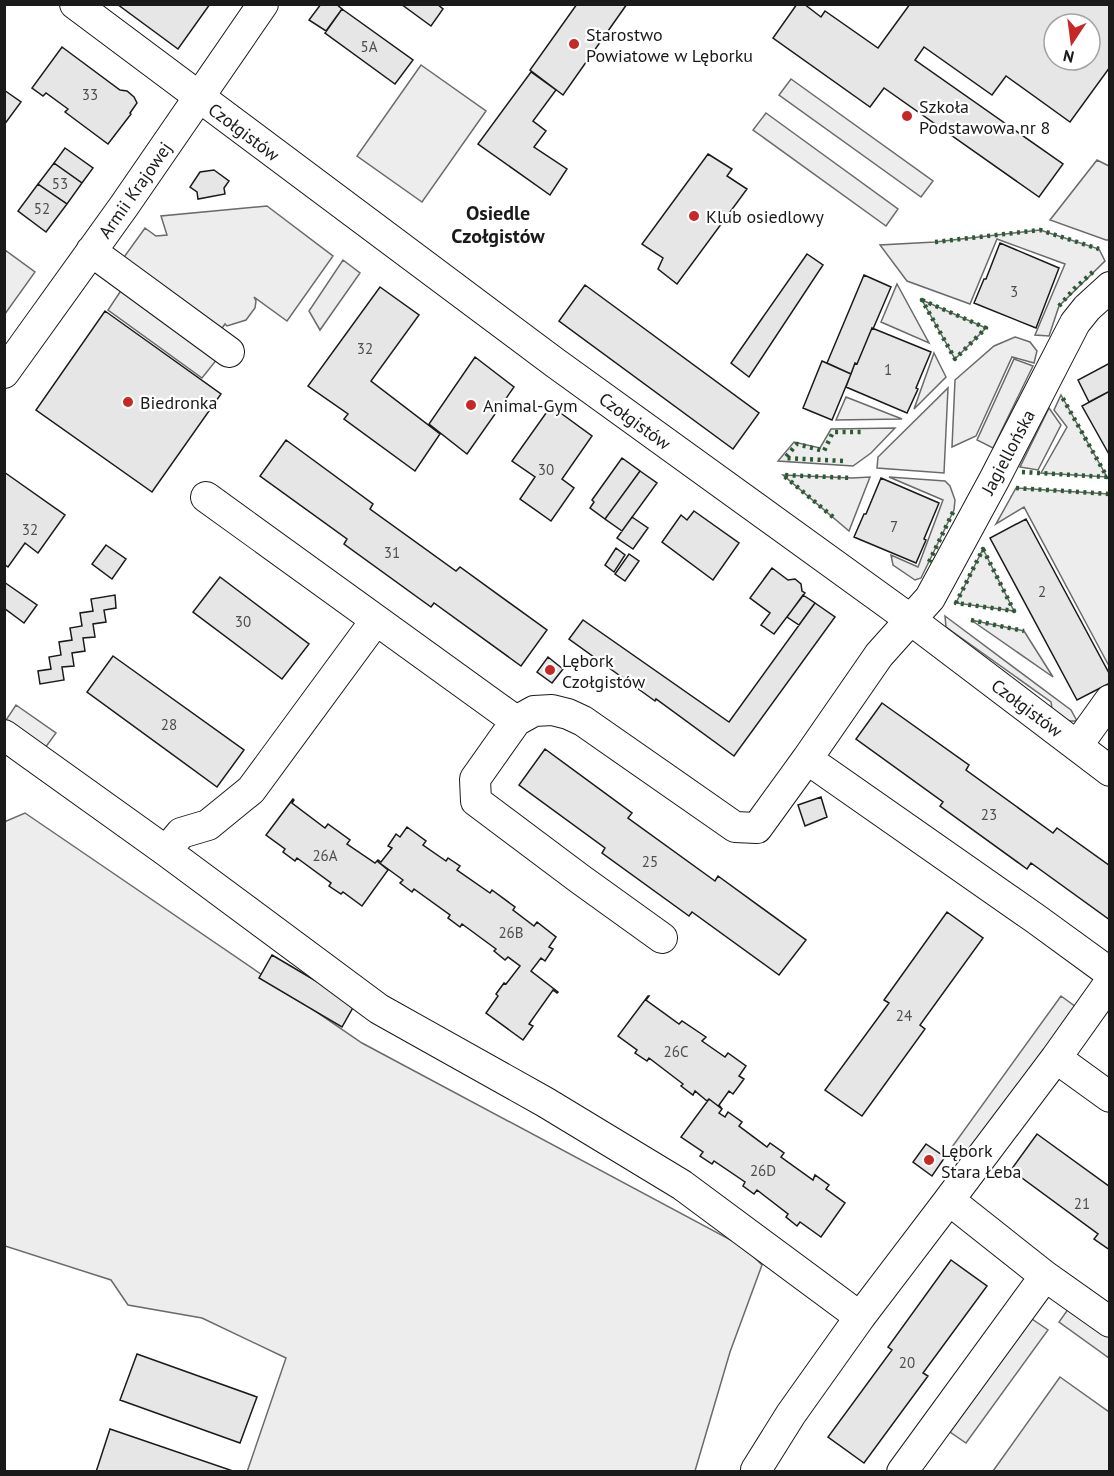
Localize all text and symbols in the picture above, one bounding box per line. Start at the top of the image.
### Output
north arrow [1042,12,1102,72]
place label: Starostwo Powiatowe w Lęborku [586,23,753,67]
house number: 5A [361,37,378,56]
marker: Starostwo Powiatowe w Lęborku [567,37,581,51]
text: N [1061,46,1076,68]
house number: 33 [82,85,98,104]
place label: Szkoła Podstawowa nr 8 [919,95,1050,139]
street label: Czołgistów [204,98,285,167]
marker: Szkoła Podstawowa nr 8 [900,109,914,123]
street label: Armii Krajowej [93,137,177,243]
house number: 53 [52,174,68,193]
house number: 52 [34,199,50,218]
district label: Osiedle Czołgistów [451,200,545,249]
place label: Klub osiedlowy [706,205,824,228]
marker: Klub osiedlowy [687,209,701,223]
house number: 3 [1010,282,1018,301]
house number: 32 [357,339,373,358]
house number: 1 [884,360,892,379]
street label: Czołgistów [595,387,676,455]
place label: Biedronka [140,391,217,414]
place label: Animal-Gym [483,394,578,417]
marker: Biedronka [121,395,135,409]
marker: Animal-Gym [464,398,478,412]
street label: Jagiellońska [976,406,1040,499]
house number: 30 [538,460,554,479]
house number: 7 [890,517,898,536]
house number: 32 [22,520,38,539]
house number: 31 [384,543,400,562]
house number: 2 [1038,582,1046,601]
house number: 30 [235,612,251,631]
place label: Lębork Czołgistów [562,649,646,693]
marker: Lębork Czołgistów [543,663,557,677]
street label: Czołgistów [987,674,1068,743]
house number: 28 [161,715,177,734]
house number: 23 [981,805,997,824]
house number: 26A [312,846,338,865]
house number: 25 [642,852,658,871]
house number: 26B [498,923,524,942]
house number: 24 [896,1006,912,1025]
house number: 26C [664,1042,688,1061]
place label: Lębork Stara Łeba [941,1139,1021,1183]
marker: Lębork Stara Łeba [922,1153,936,1167]
house number: 26D [750,1161,776,1180]
house number: 21 [1074,1194,1090,1213]
house number: 20 [899,1353,915,1372]

